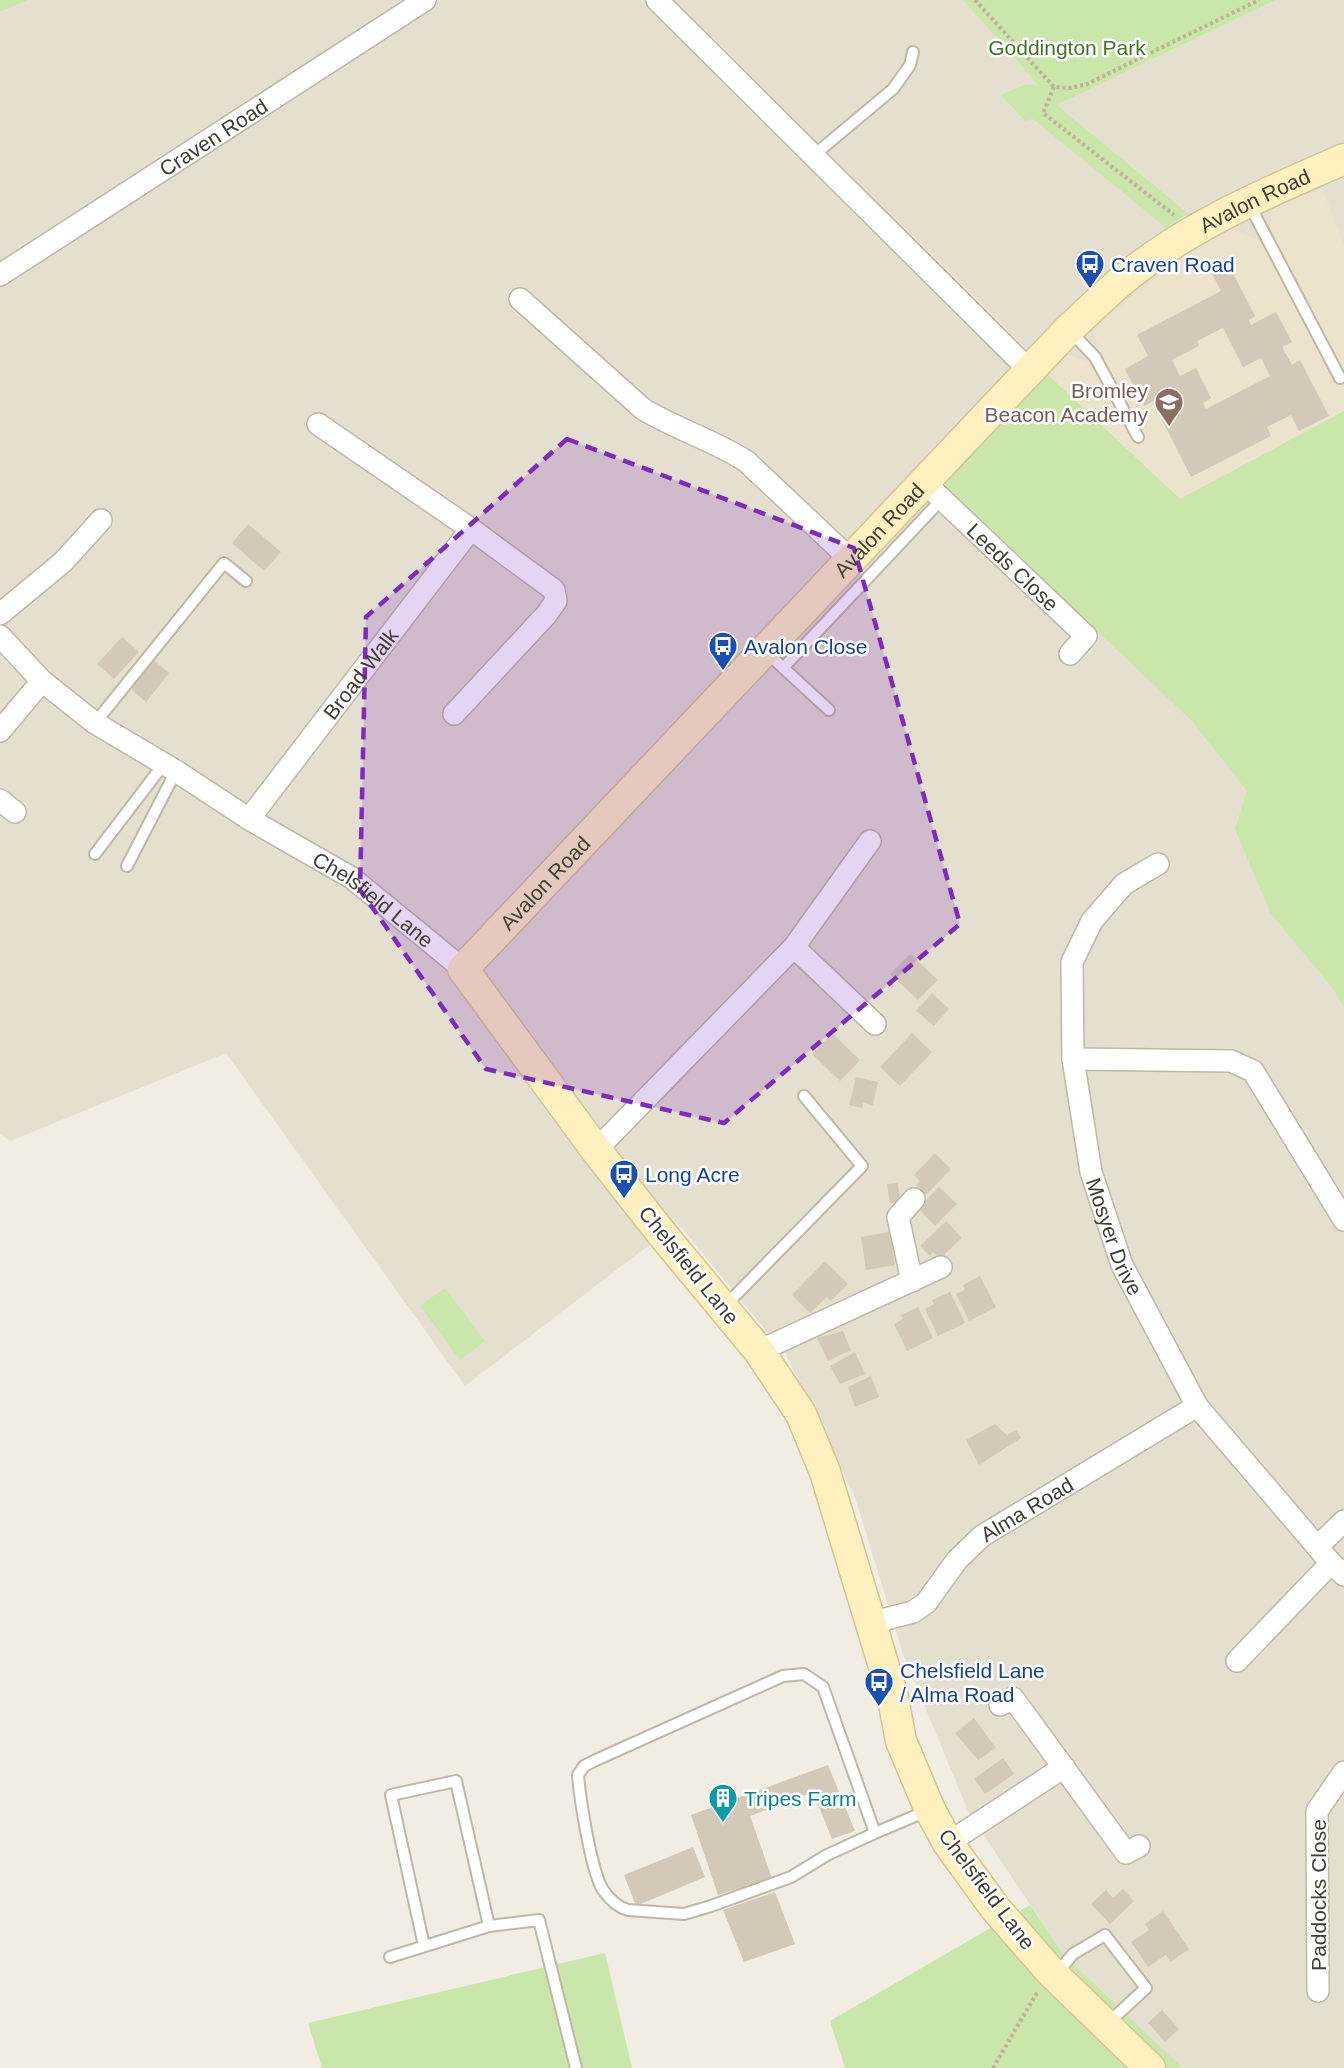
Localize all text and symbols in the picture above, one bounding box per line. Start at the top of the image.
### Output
park label: Goddington Park [988,36,1146,59]
street label: Craven Road [155,94,271,180]
street label: Avalon Road [1195,164,1313,237]
bus stop icon: Craven Road [1074,248,1106,290]
place label: Craven Road [1111,253,1235,276]
place label: Bromley Beacon Academy [985,379,1148,426]
school or university icon: Bromley Beacon Academy [1153,386,1185,428]
street label: Avalon Road [829,478,928,581]
street label: Leeds Close [963,518,1063,615]
street label: Broad Walk [318,623,402,723]
bus stop icon: Avalon Close [707,630,739,672]
place label: Avalon Close [744,635,867,658]
street label: Avalon Road [495,831,594,934]
street label: Chelsfield Lane [309,847,438,952]
bus stop icon: Long Acre [608,1158,640,1200]
place label: Long Acre [645,1163,740,1186]
street label: Mosyer Drive [1082,1175,1147,1299]
street label: Chelsfield Lane [635,1202,743,1328]
street label: Alma Road [976,1472,1077,1546]
place label: Chelsfield Lane / Alma Road [900,1659,1045,1706]
bus stop icon: Chelsfield Lane / Alma Road [863,1666,895,1708]
building icon: Tripes Farm [707,1782,739,1824]
place label: Tripes Farm [744,1787,856,1810]
street label: Paddocks Close [1307,1819,1330,1971]
street label: Chelsfield Lane [934,1824,1040,1954]

